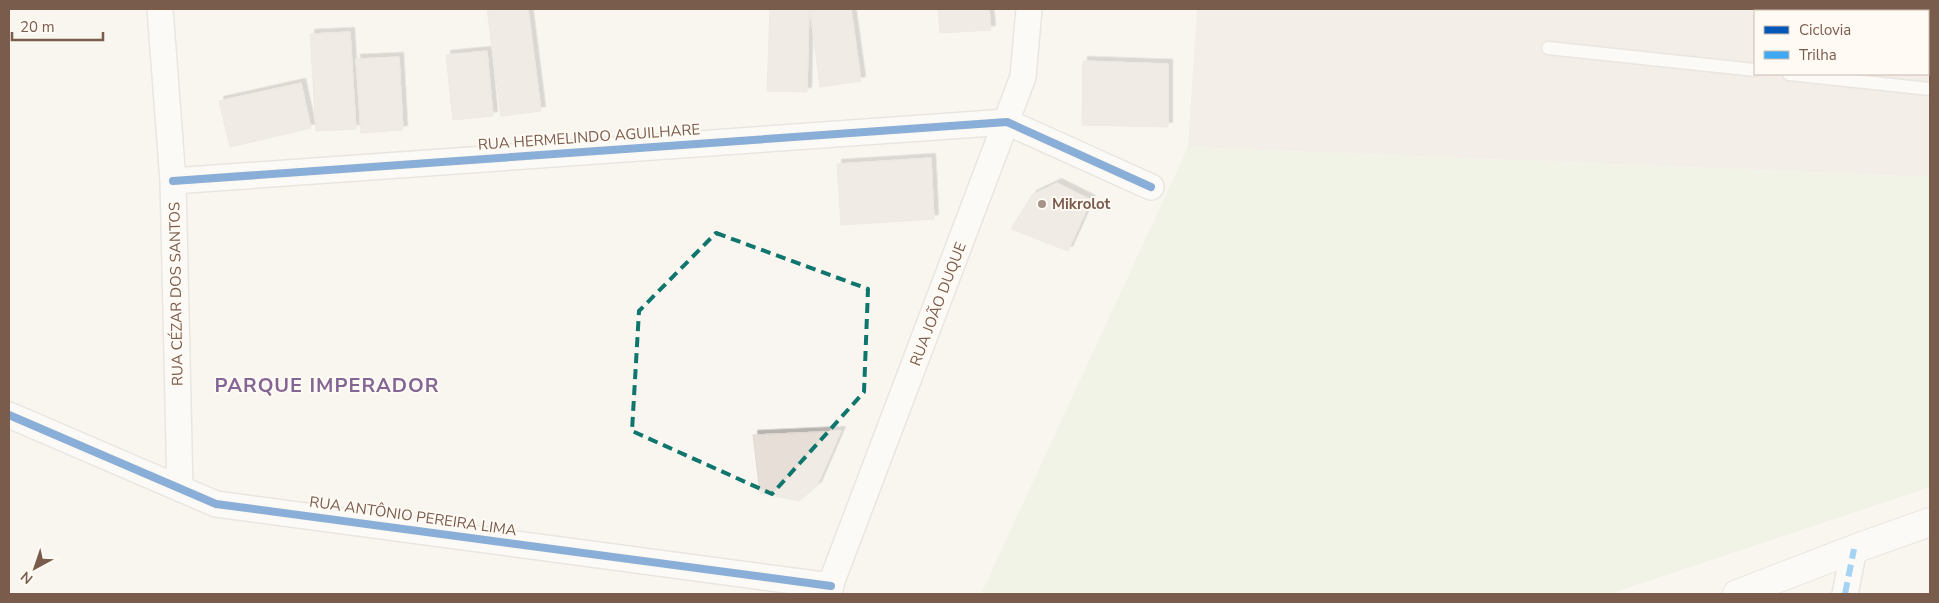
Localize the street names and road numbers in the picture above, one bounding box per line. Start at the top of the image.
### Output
street label: RUA HERMELINDO AGUILHARE [477,119,701,155]
street label: RUA CÉZAR DOS SANTOS [164,202,188,386]
street label: RUA JOÃO DUQUE [905,239,971,369]
street label: RUA ANTÔNIO PEREIRA LIMA [308,491,518,540]

